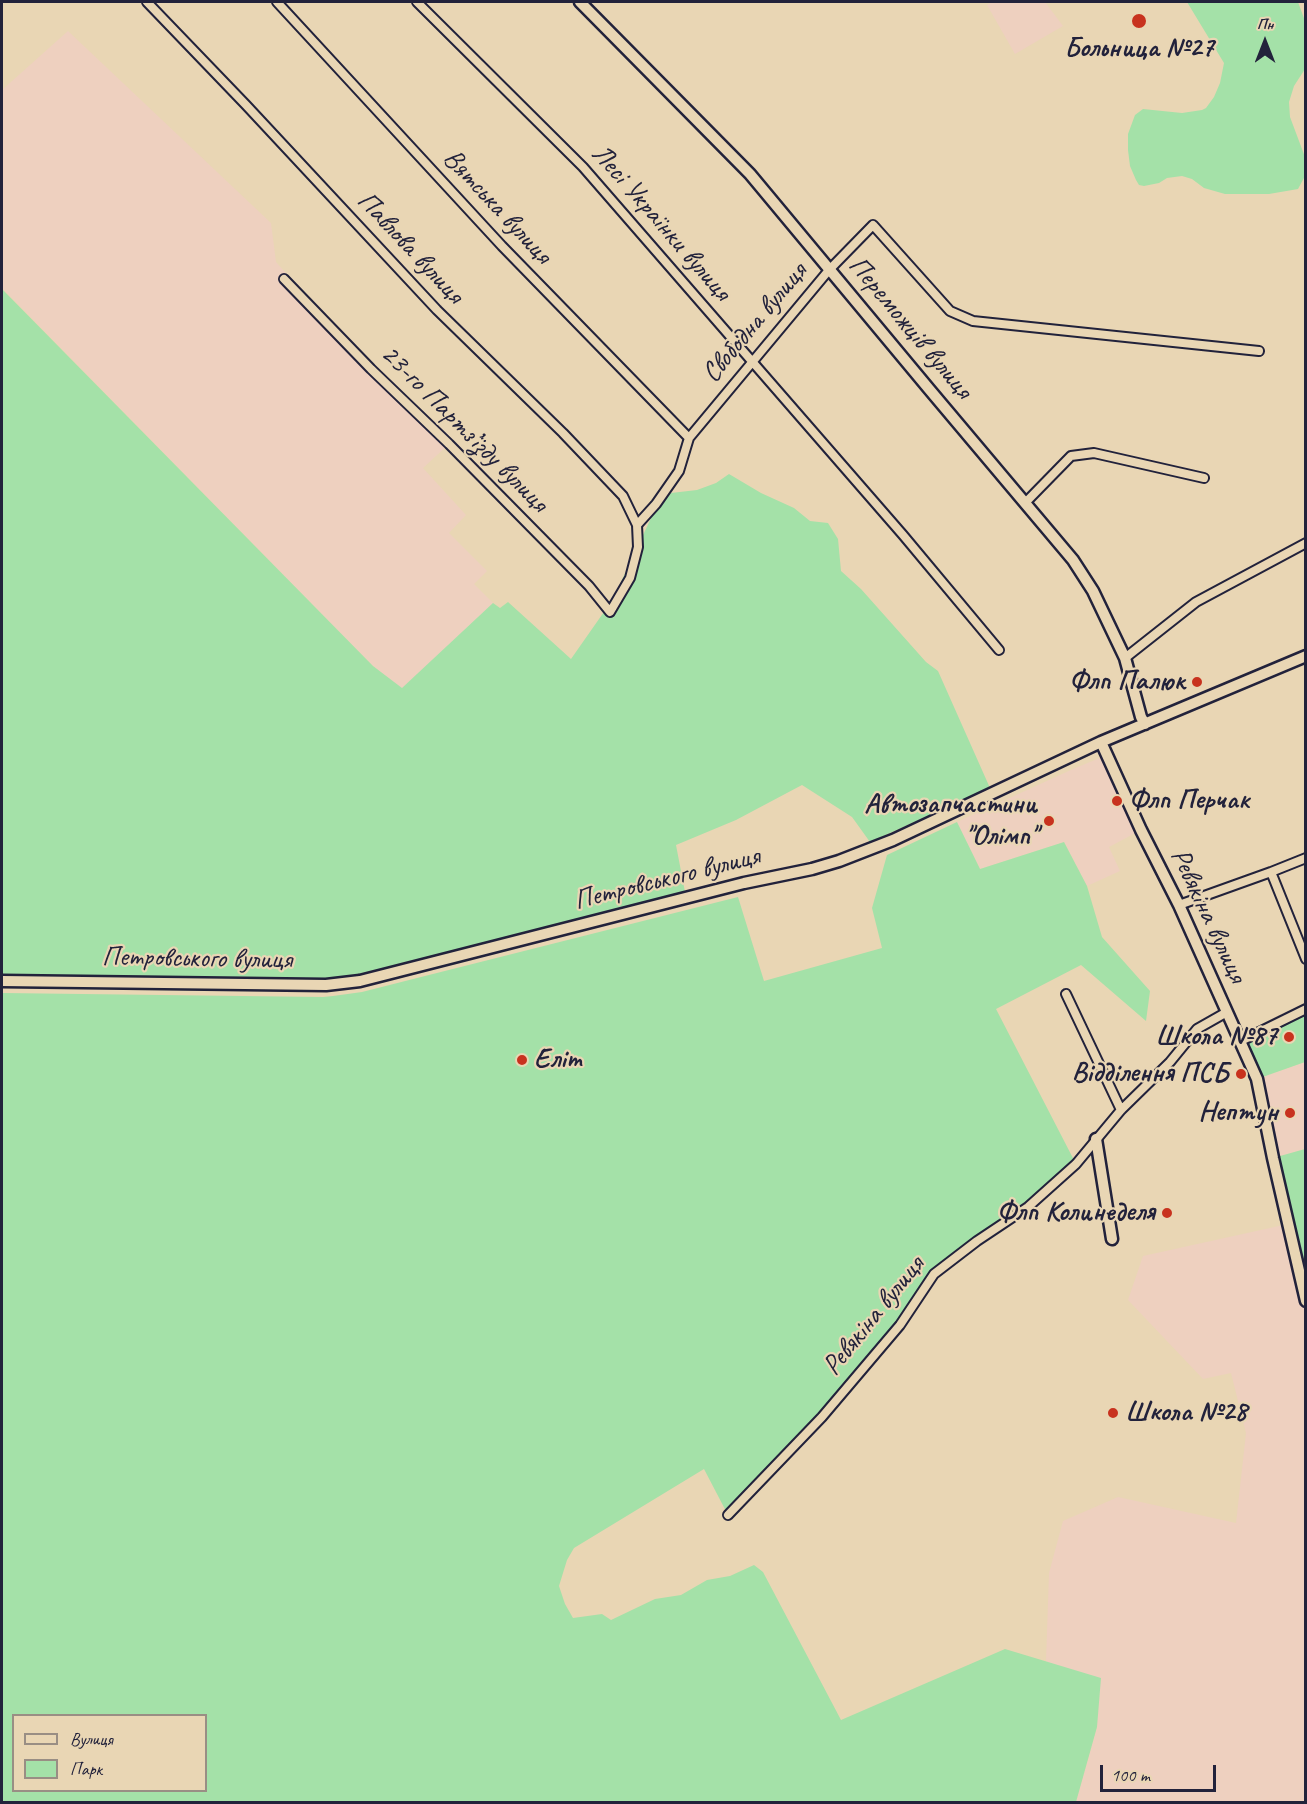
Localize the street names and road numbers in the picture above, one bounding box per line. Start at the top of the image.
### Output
street label: Лесі Українки вулиця [584,138,738,308]
street label: Вятська вулиця [435,143,559,271]
street label: Павлова вулиця [349,185,471,311]
street label: Переможців вулиця [841,250,979,406]
street label: Свободна вулиця [695,256,815,390]
street label: 23-го Партз’їзду вулиця [373,338,555,520]
street label: Петровського вулиця [571,840,763,918]
street label: Ревякіна вулиця [1162,844,1254,988]
street label: Петровського вулиця [102,941,292,977]
street label: Ревякіна вулиця [816,1249,932,1383]

